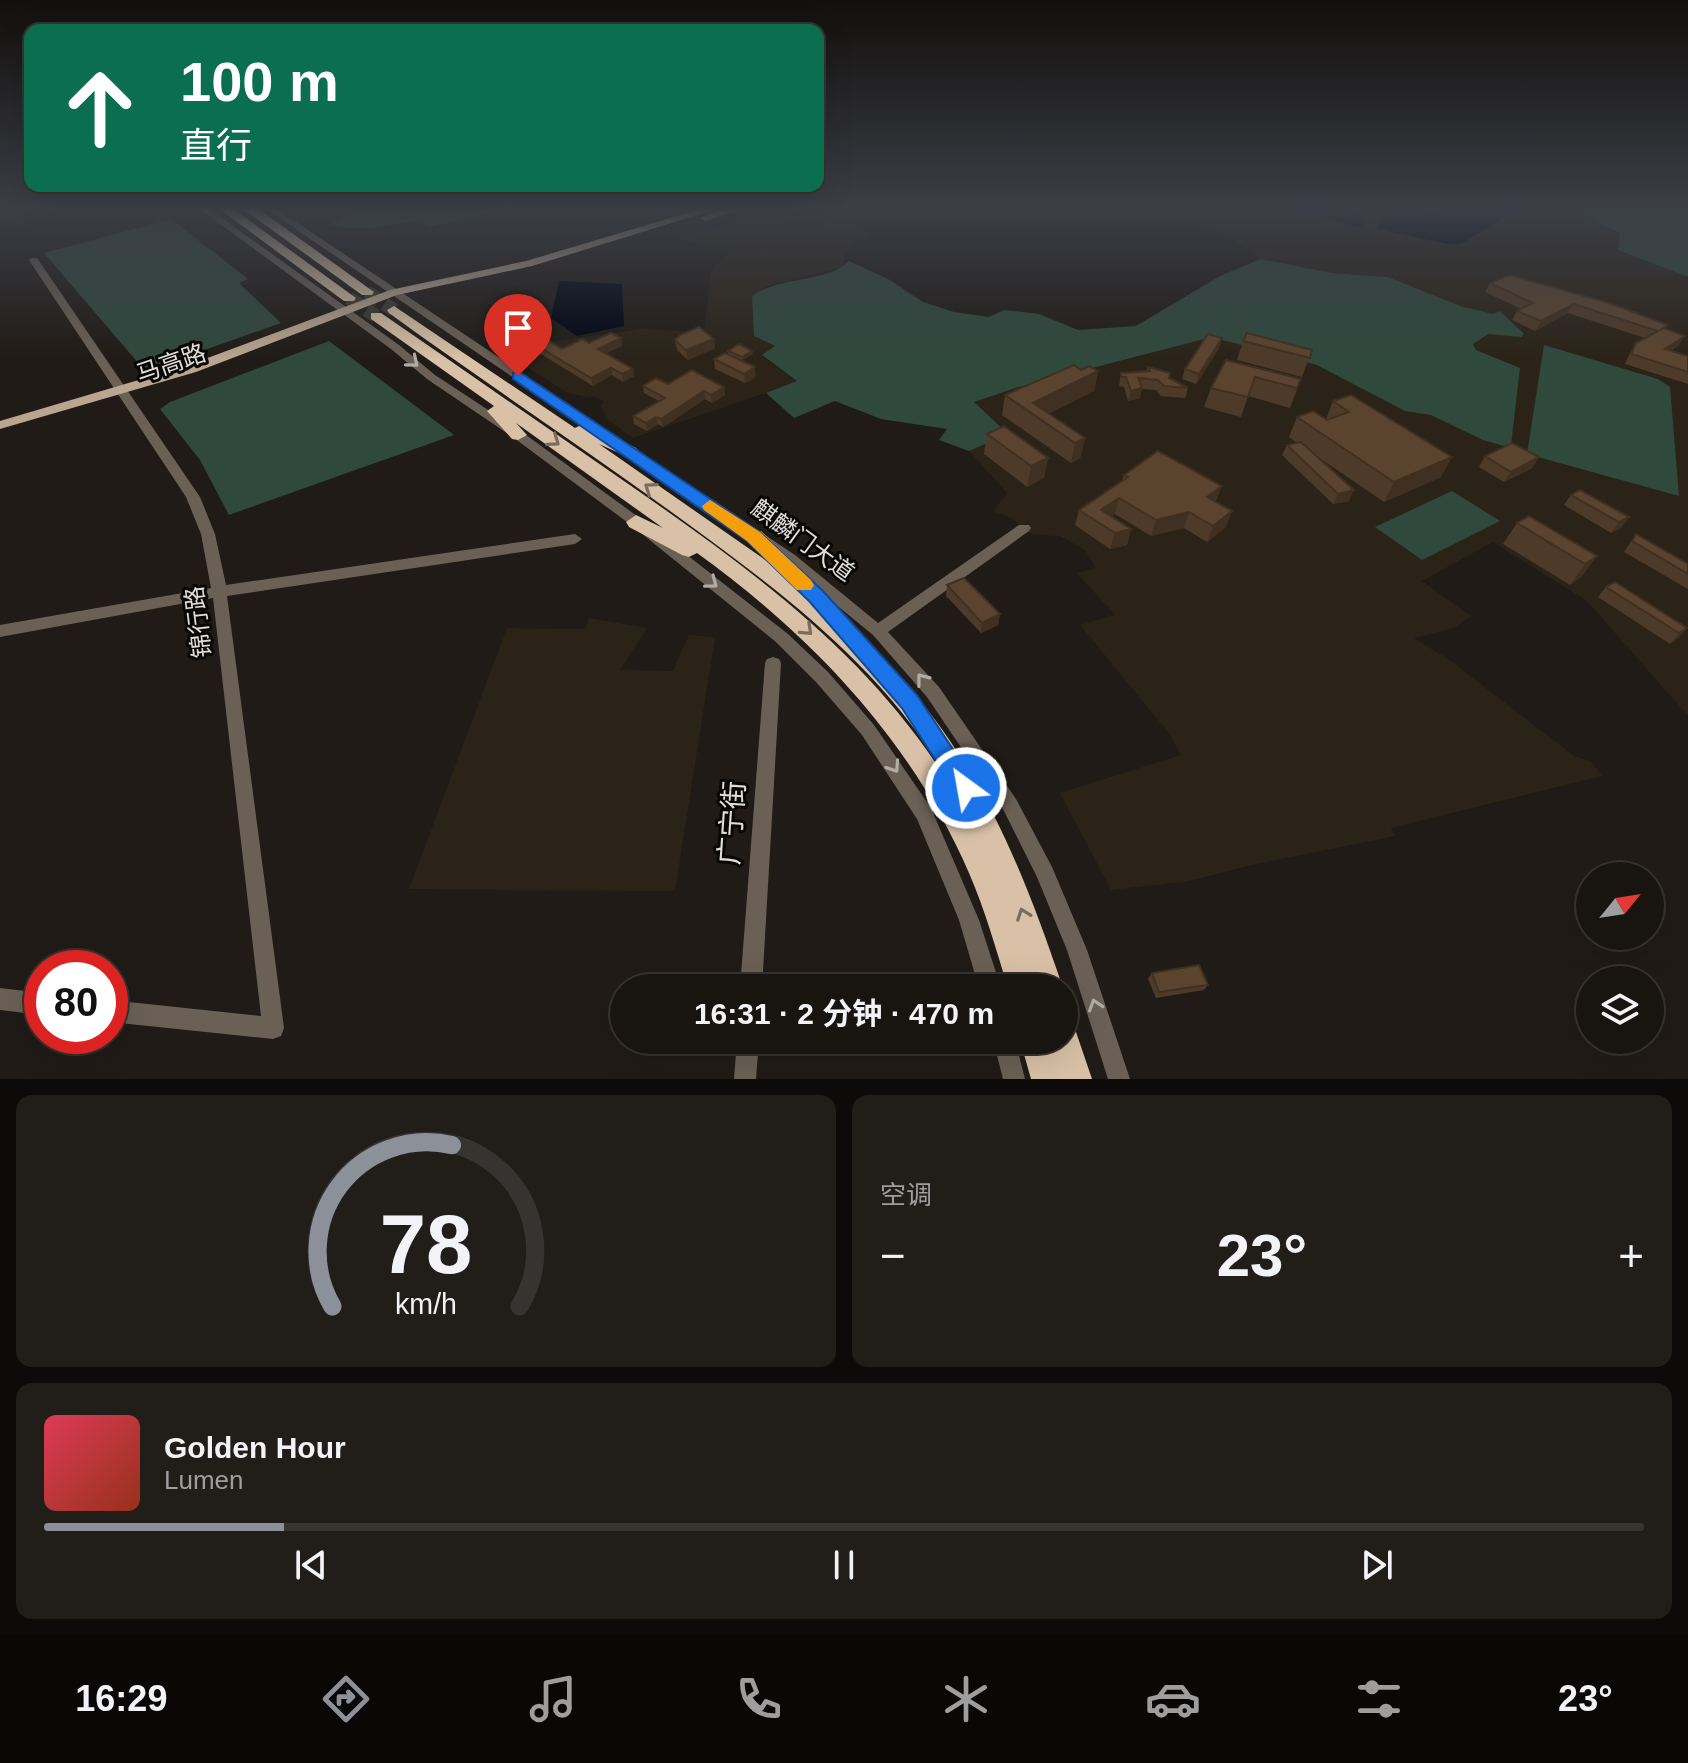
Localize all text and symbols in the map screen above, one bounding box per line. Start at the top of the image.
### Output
text: 100 m [180,50,339,113]
icon: ahead [48,56,152,160]
text: 直行 [180,125,252,166]
pin [484,294,552,376]
icon: arrive [496,306,540,350]
street label: 马高路 [133,339,209,387]
one-way arrow [404,352,418,367]
one-way arrow [546,431,560,446]
one-way arrow [644,483,658,498]
street label: 麒麟门大道 [747,494,859,586]
one-way arrow [703,573,718,587]
street label: 锦行路 [180,585,216,659]
one-way arrow [798,621,812,636]
one-way arrow [917,673,931,688]
position arrow [924,746,1008,830]
one-way arrow [884,758,899,772]
street label: 广宁街 [714,780,750,866]
north arrow [1576,862,1664,950]
map controls [1576,862,1664,1054]
one-way arrow [1016,908,1033,922]
speed limit sign: 80 [24,950,128,1054]
button: layers [1576,966,1664,1054]
text: 16:31 · 2 分钟 · 470 m [694,997,994,1030]
one-way arrow [1089,999,1105,1013]
text: 空调 [880,1180,932,1210]
text: 78 [380,1198,472,1291]
text: 23° [1217,1222,1307,1289]
text: − [880,1231,906,1280]
text: + [1618,1231,1644,1280]
text: km/h [395,1288,457,1320]
text: Golden Hour [164,1431,346,1464]
text: Lumen [164,1465,244,1495]
icon: previous [289,1543,333,1587]
icon: pause [822,1543,866,1587]
icon: next [1355,1543,1399,1587]
icon: directions [318,1671,374,1727]
icon: music [525,1671,581,1727]
icon: phone [731,1671,787,1727]
icon: climate [938,1671,994,1727]
icon: car [1145,1671,1201,1727]
icon: filters [1351,1671,1407,1727]
text: 16:29 [75,1678,167,1719]
text: 23° [1558,1678,1613,1719]

